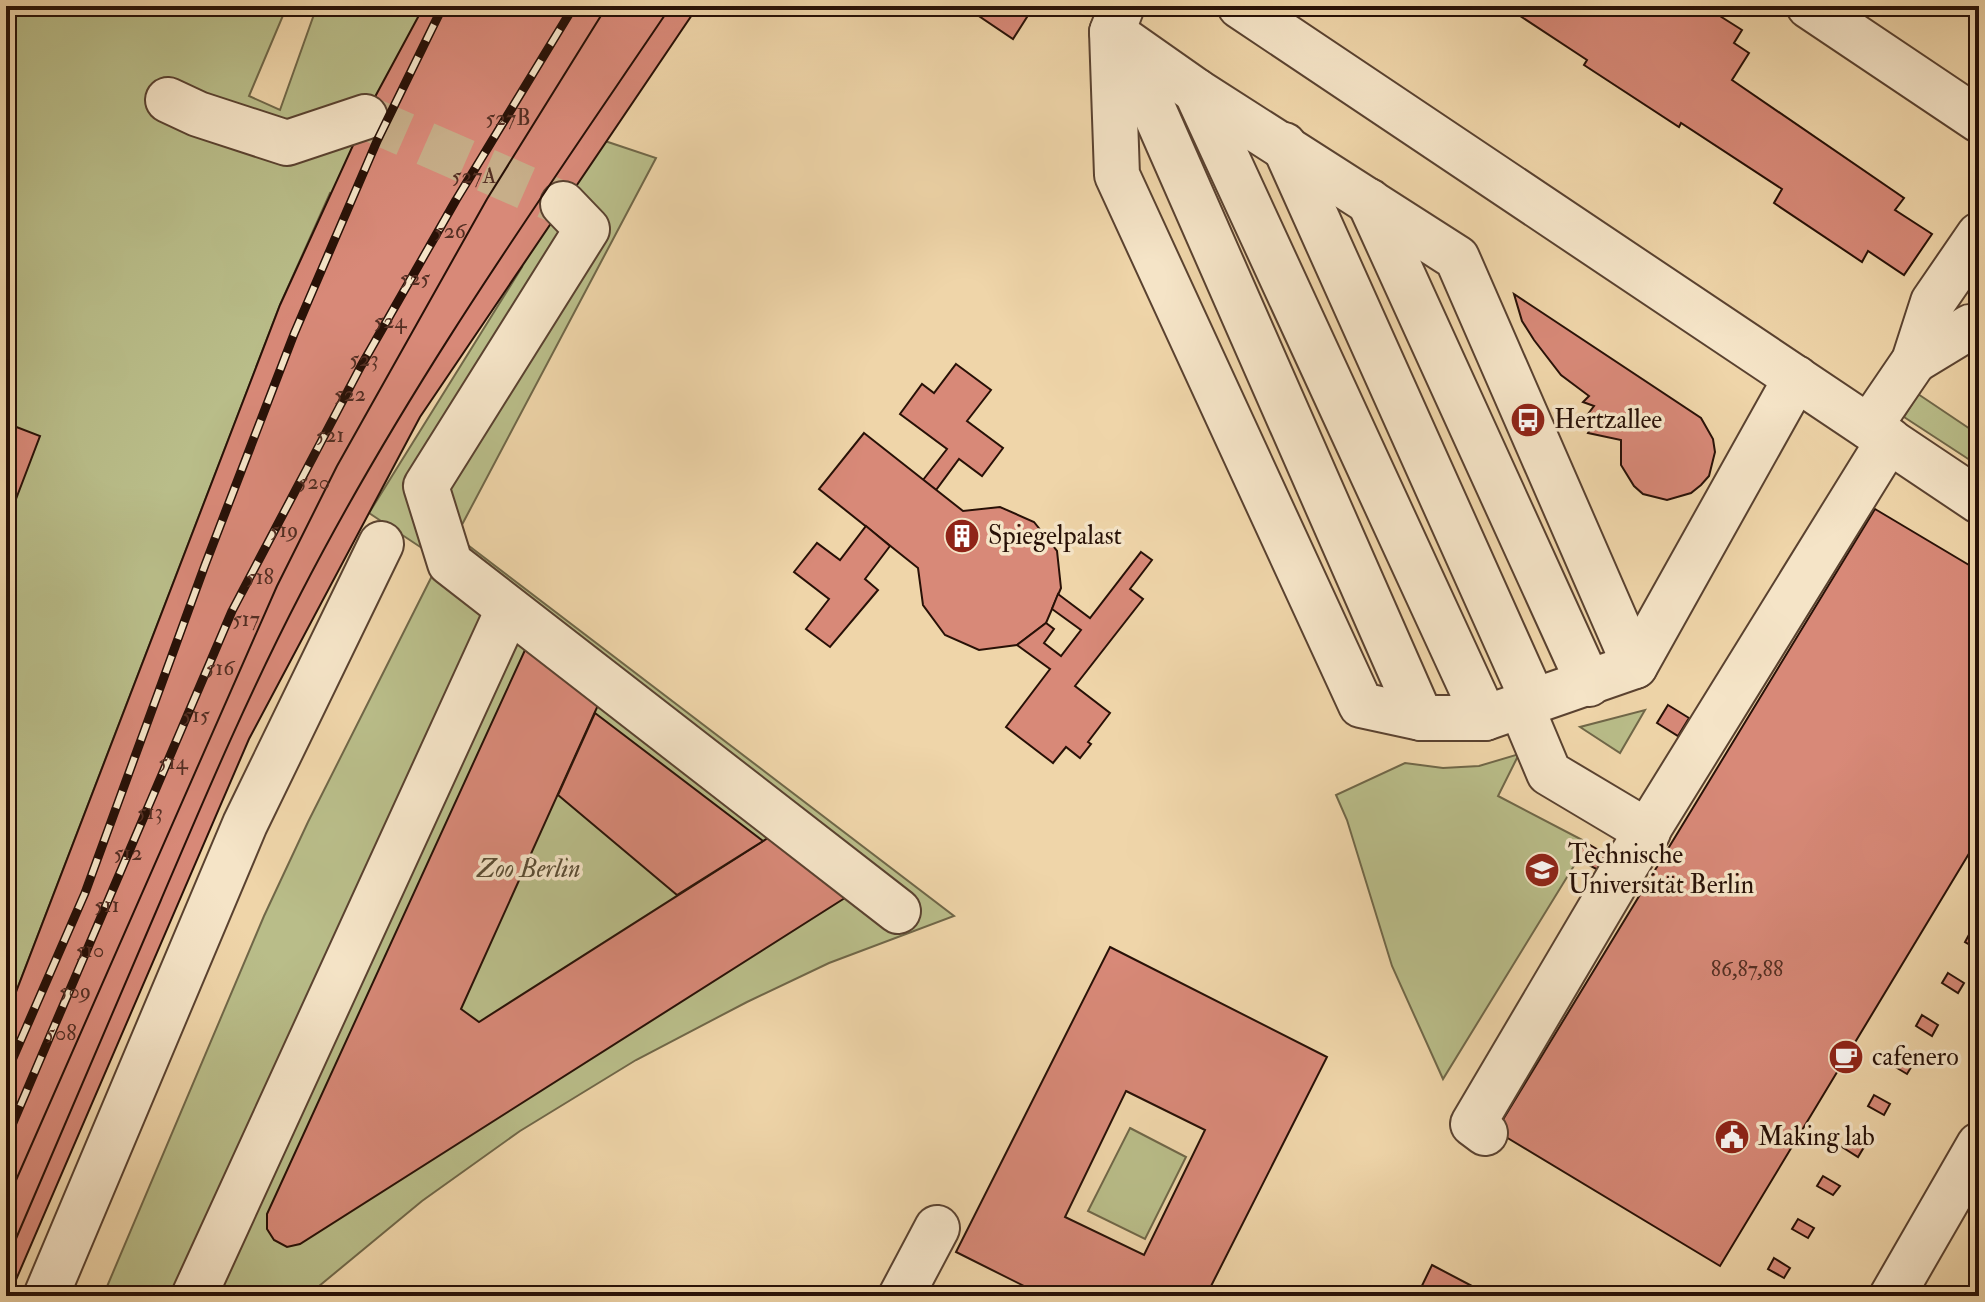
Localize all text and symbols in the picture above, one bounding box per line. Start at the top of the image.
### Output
house number: 527B [485,104,531,132]
house number: 527A [452,162,496,190]
house number: 526 [434,217,468,245]
house number: 525 [400,264,430,292]
house number: 524 [374,307,407,335]
house number: 523 [349,345,379,373]
house number: 522 [334,380,366,408]
bus stop icon: Hertzallee [1509,401,1547,439]
place label: Hertzallee [1554,404,1662,436]
house number: 521 [316,421,344,449]
house number: 520 [298,468,330,496]
house number: 519 [270,516,298,544]
building icon: Spiegelpalast [943,517,981,555]
place label: Spiegelpalast [988,520,1122,553]
house number: 518 [246,563,274,591]
house number: 517 [232,605,260,633]
house number: 516 [206,654,236,682]
house number: 515 [182,701,210,729]
house number: 514 [158,748,189,776]
house number: 513 [137,798,163,826]
house number: 512 [114,839,142,867]
place label: Technische Universität Berlin [1568,839,1754,901]
school or university icon: Technische Universität Berlin [1523,851,1561,889]
park label: Zoo Berlin [476,853,581,885]
house number: 511 [94,891,120,919]
house number: 510 [76,936,104,964]
house number: 86,87,88 [1711,955,1783,983]
house number: 509 [59,977,91,1005]
house number: 508 [45,1019,77,1047]
cafe icon: cafenero [1827,1038,1865,1076]
place label: cafenero [1872,1041,1959,1073]
public building icon: Making lab [1713,1118,1751,1156]
place label: Making lab [1758,1121,1875,1153]

